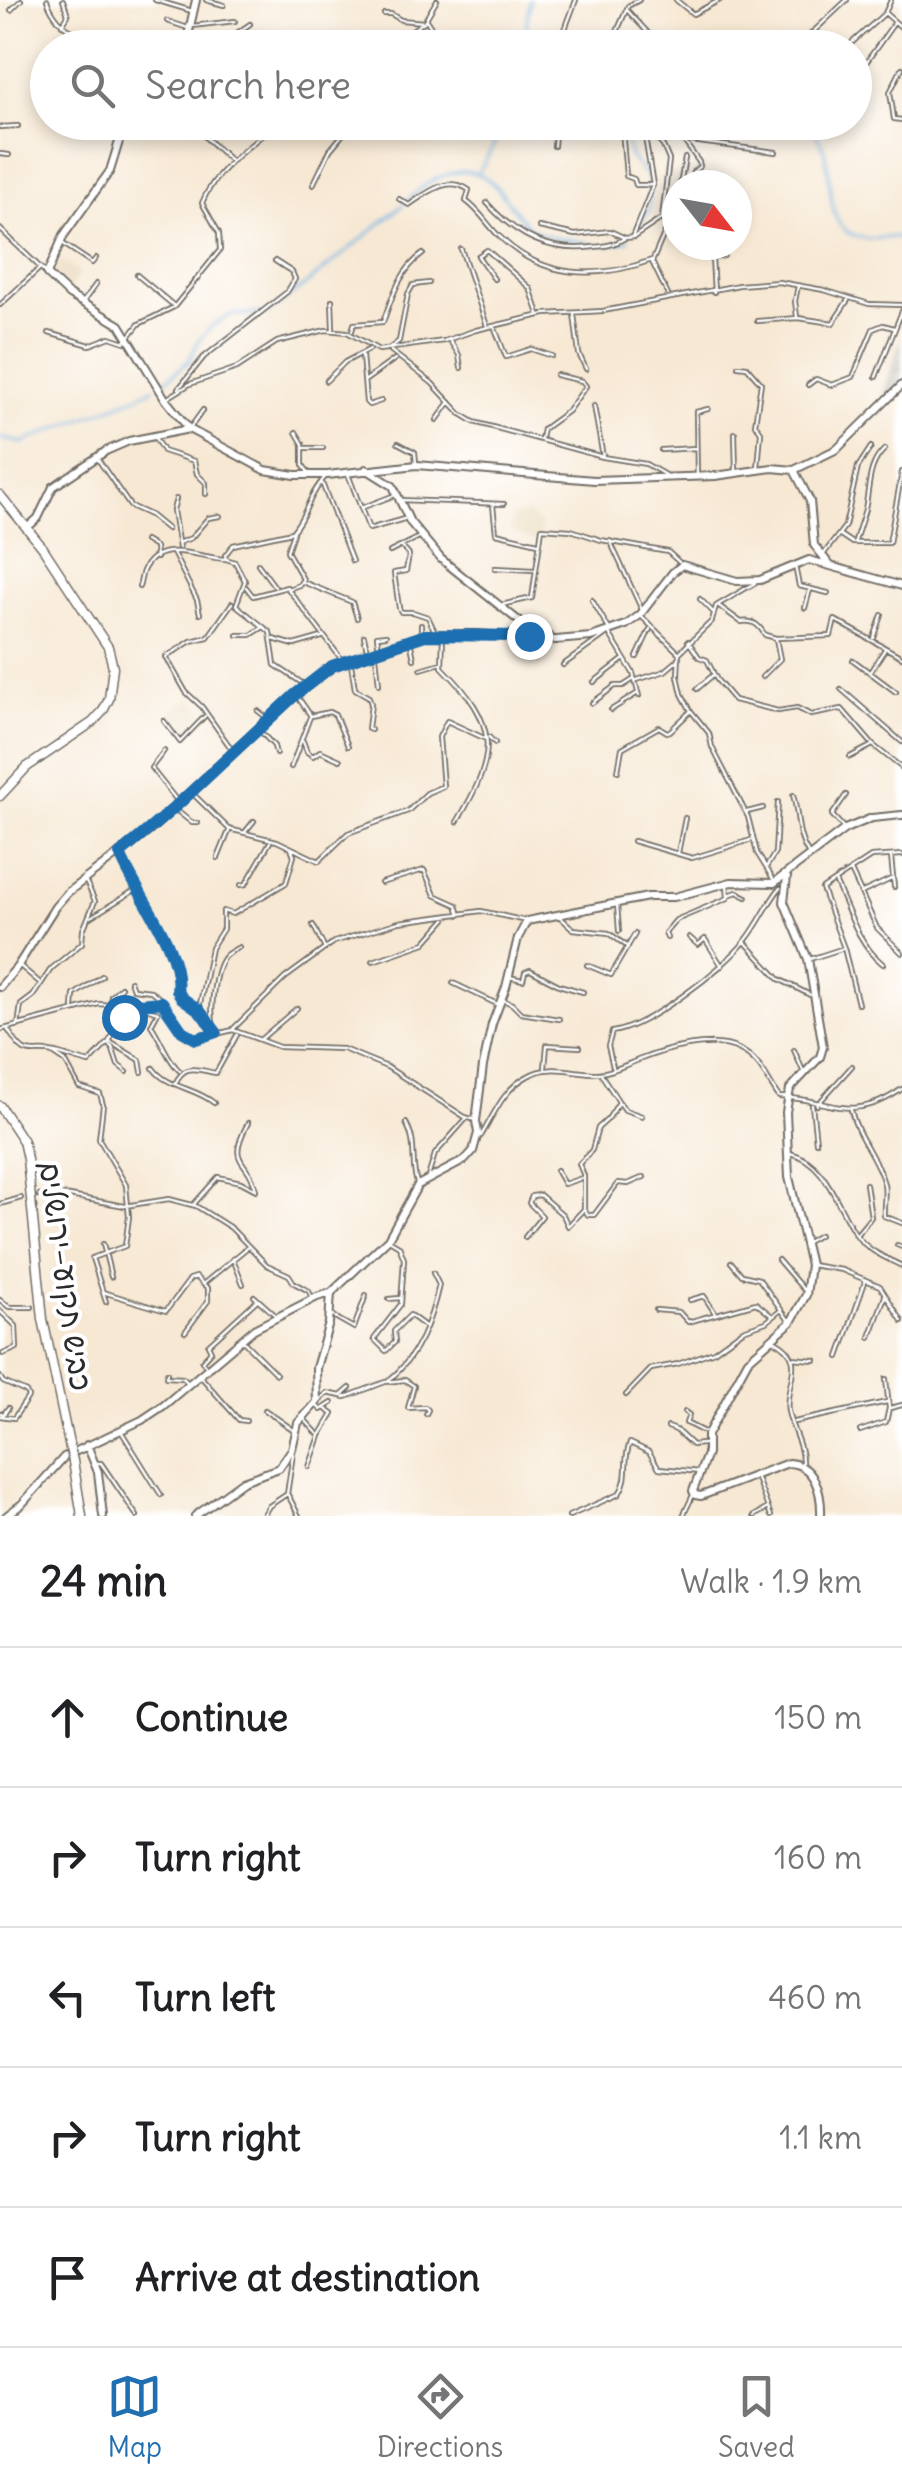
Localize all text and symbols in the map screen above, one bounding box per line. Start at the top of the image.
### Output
search box [30,30,872,140]
icon: search [65,58,120,113]
text: Search here [145,62,351,109]
north arrow [662,170,752,260]
route end [507,614,553,660]
route start [102,995,148,1041]
street label: כביש תקוע–ירושלים [31,1159,101,1393]
text: 24 min [40,1555,167,1607]
text: Walk · 1.9 km [680,1561,862,1602]
icon: ahead [40,1690,95,1745]
text: Continue [135,1694,288,1741]
text: 150 m [774,1697,862,1738]
icon: right [40,1830,95,1885]
text: Turn right [135,1834,301,1881]
text: 160 m [774,1837,862,1878]
icon: left [40,1970,95,2025]
text: Turn left [135,1974,275,2021]
text: 460 m [768,1977,862,2018]
icon: right [40,2110,95,2165]
text: Turn right [135,2114,301,2161]
text: 1.1 km [779,2117,862,2158]
icon: arrive [40,2250,95,2305]
text: Arrive at destination [135,2254,480,2301]
tab: Map [107,2369,162,2465]
tab: Directions [377,2369,503,2465]
tab: Saved [718,2369,795,2465]

